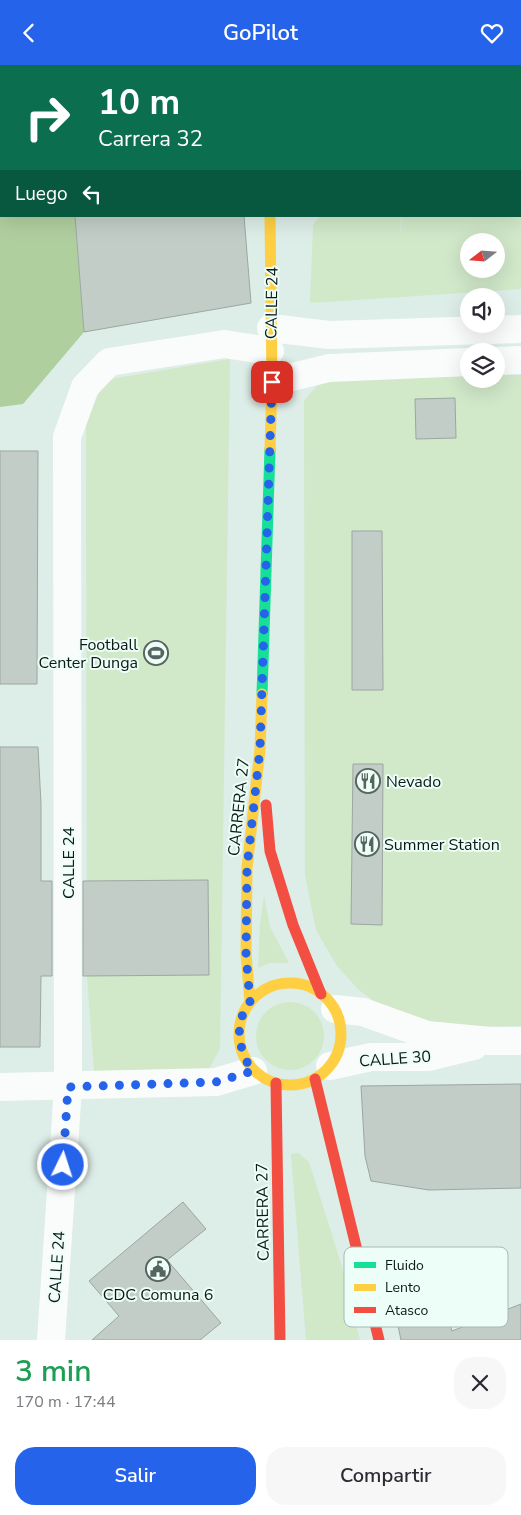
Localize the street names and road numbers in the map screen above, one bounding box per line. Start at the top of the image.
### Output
street label: CALLE 24 [260,266,284,339]
street label: CARRERA 27 [223,757,255,857]
street label: CALLE 24 [58,827,80,899]
street label: CALLE 30 [358,1046,432,1072]
street label: CARRERA 27 [251,1163,275,1261]
street label: CALLE 24 [44,1230,71,1304]

